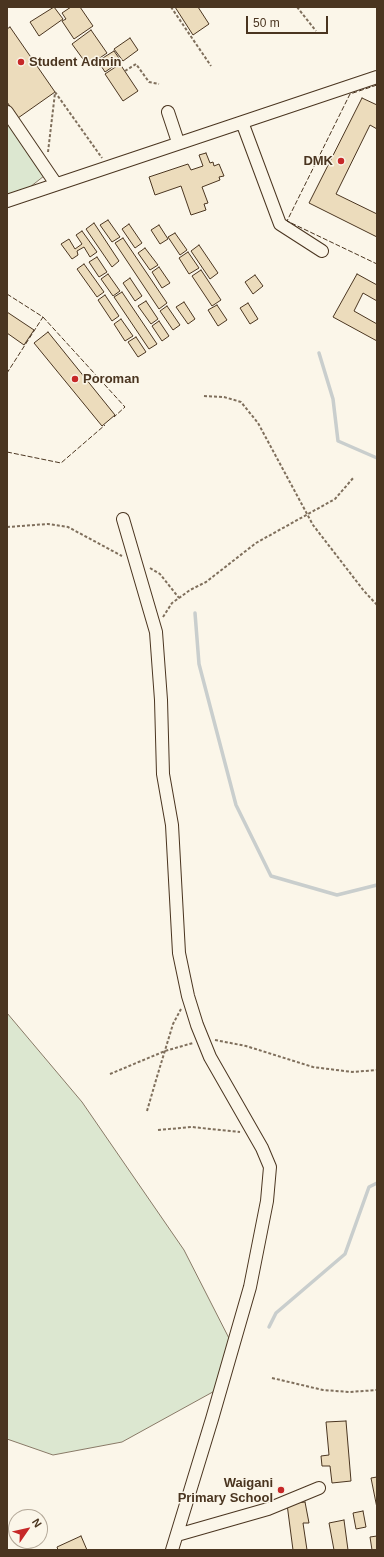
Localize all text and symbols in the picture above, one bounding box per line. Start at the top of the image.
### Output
scale bar [248,8,330,34]
text: 50 m [253,16,280,30]
place label: Student Admin [29,54,121,70]
marker: Student Admin [16,57,26,67]
place label: DMK [303,153,333,169]
marker: DMK [336,156,346,166]
place label: Poroman [83,371,139,387]
marker: Poroman [70,374,80,384]
place label: Waigani Primary School [178,1475,273,1506]
marker: Waigani Primary School [276,1485,286,1495]
north arrow [8,1509,48,1549]
text: N [30,1516,44,1529]

